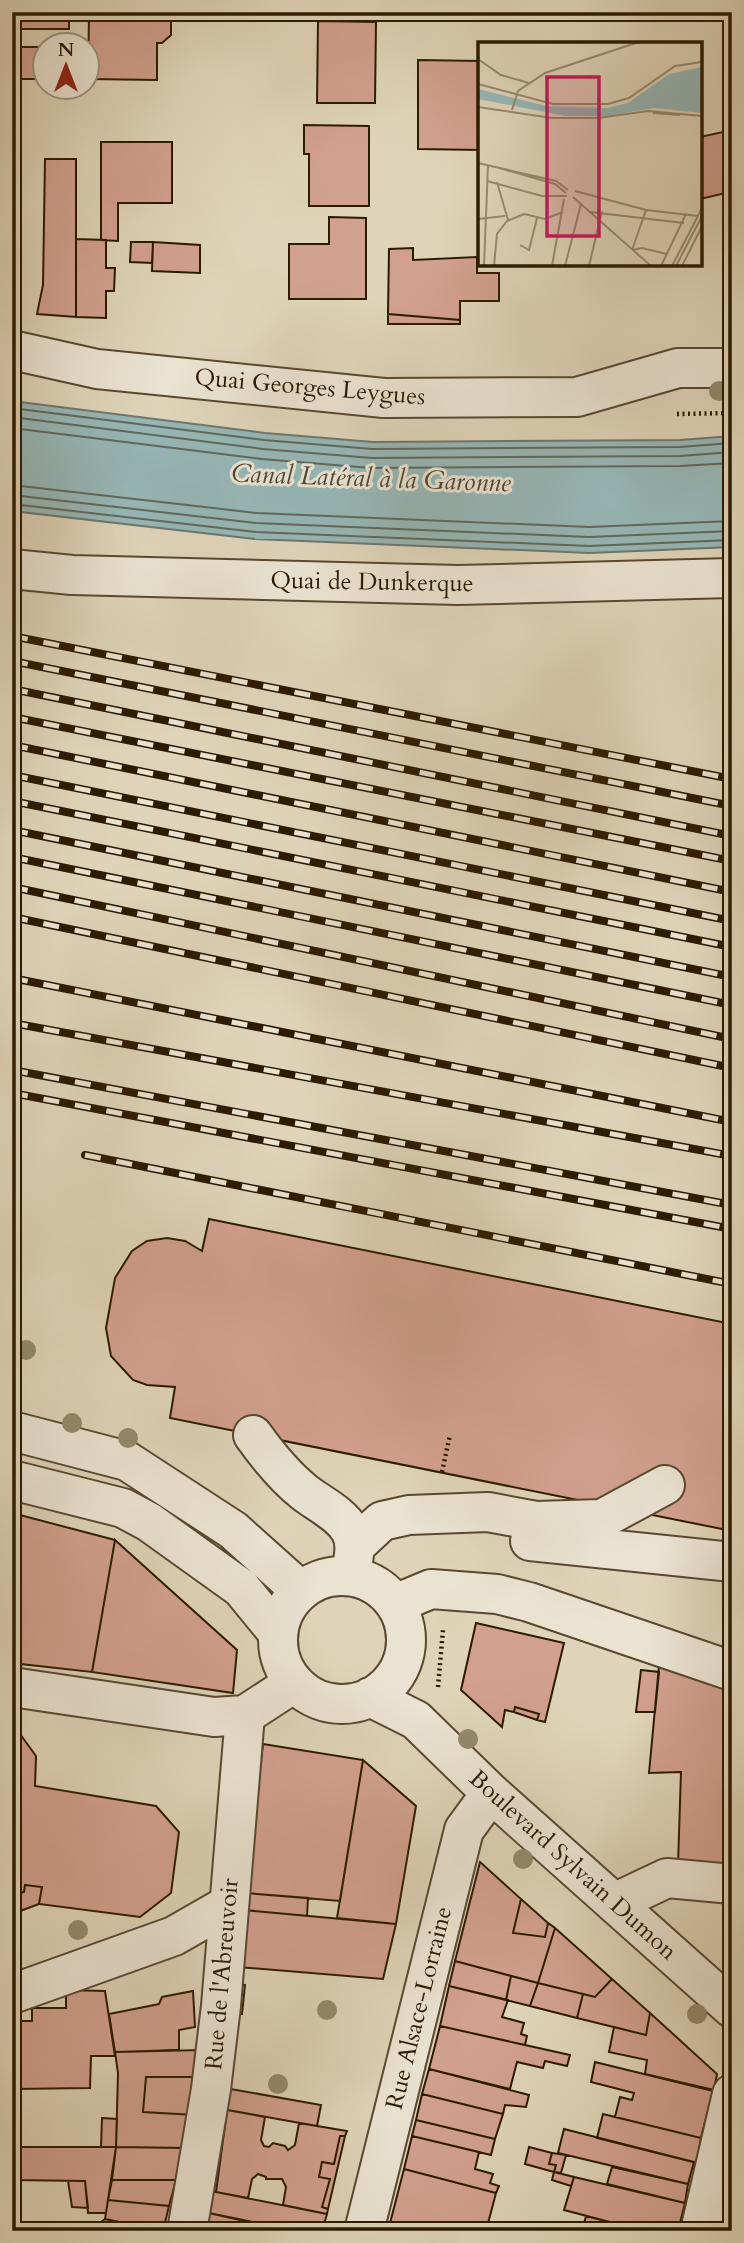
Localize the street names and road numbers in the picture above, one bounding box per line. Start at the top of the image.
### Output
street label: Quai Georges Leygues [193,360,427,414]
street label: Quai de Dunkerque [270,564,474,600]
street label: Boulevard Sylvain Dumon [462,1763,685,1968]
street label: Rue de l'Abreuvoir [197,1877,247,2071]
street label: Rue Alsace-Lorraine [378,1903,460,2113]

